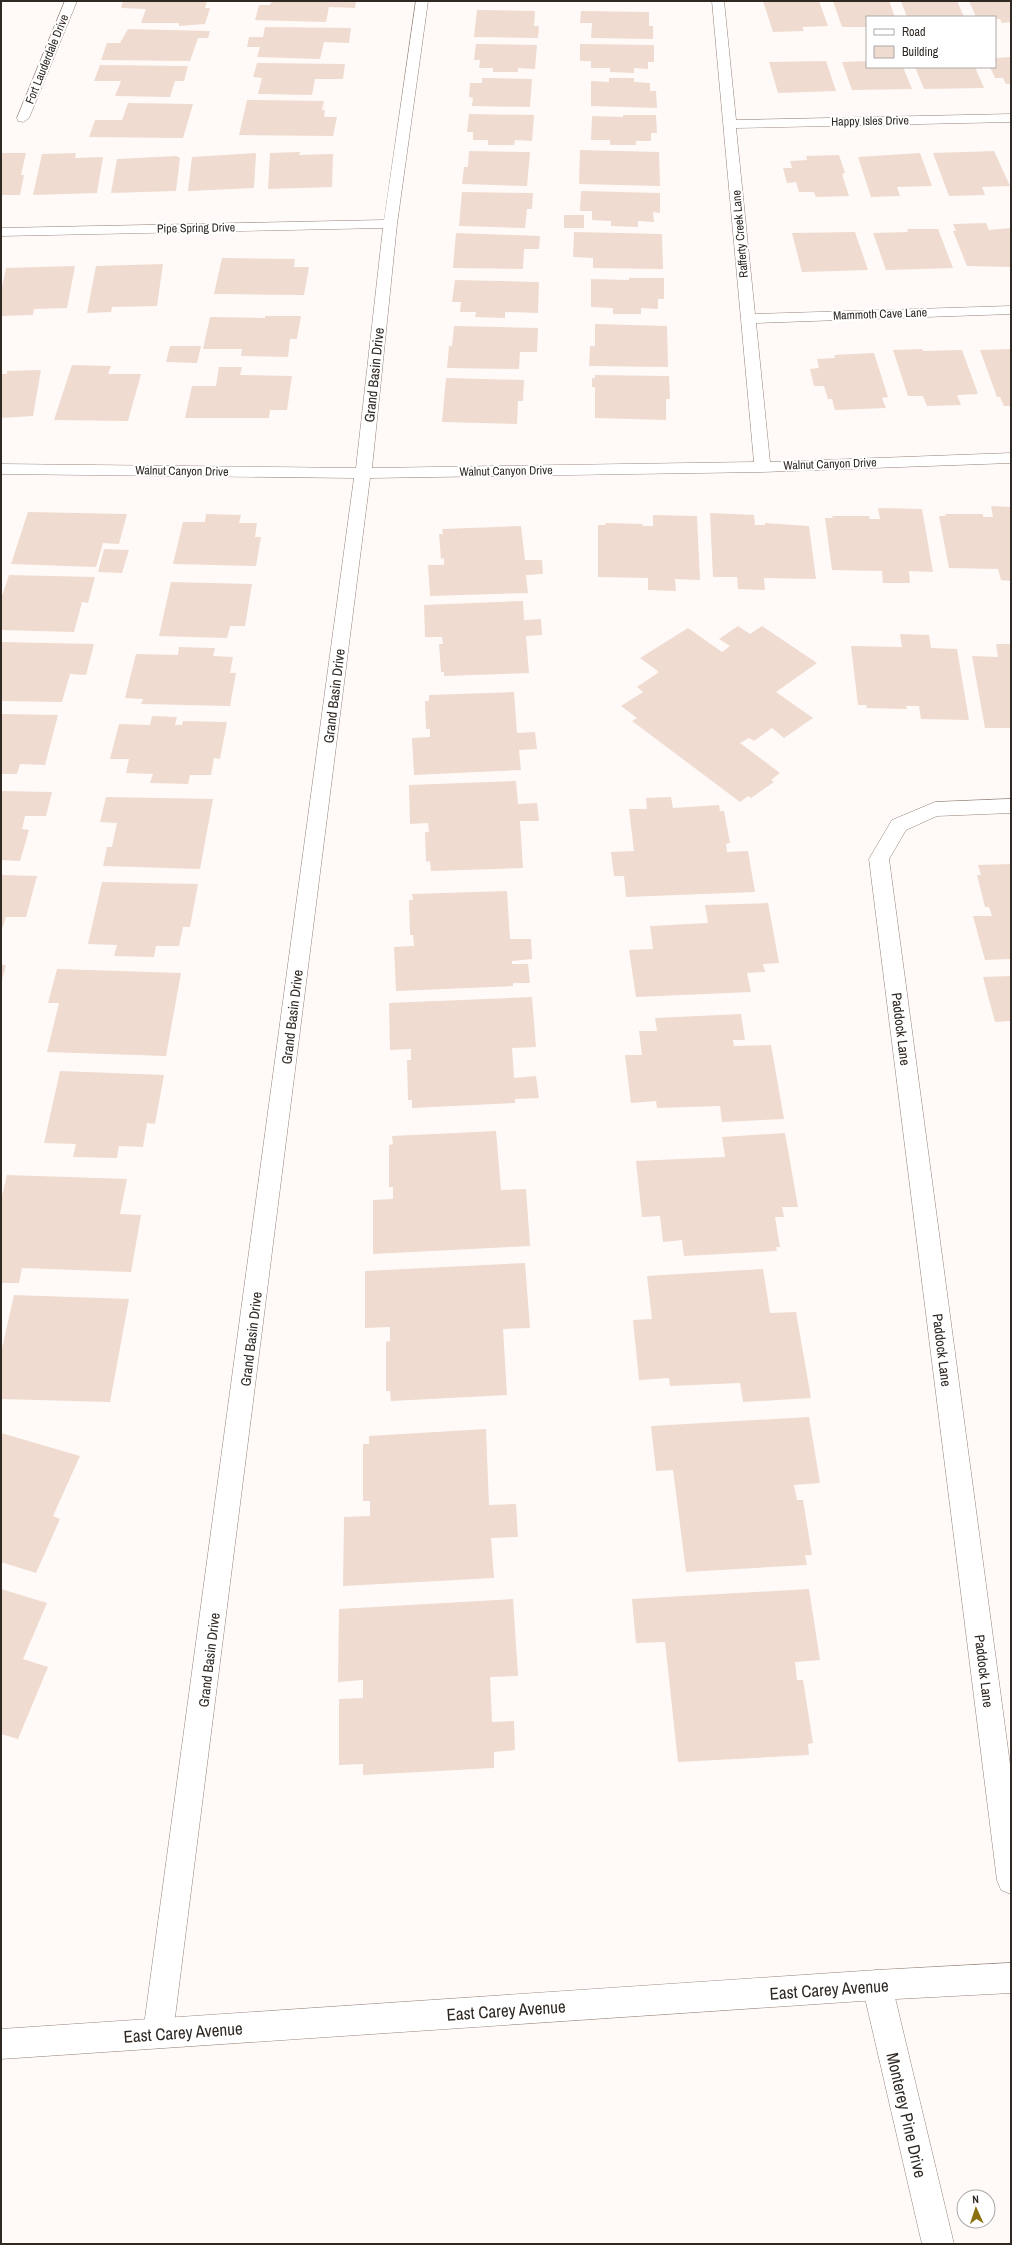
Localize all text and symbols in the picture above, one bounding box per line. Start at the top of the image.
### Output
street label: Fort Lauderdale Drive [22,12,72,106]
legend [866,16,996,68]
text: Road [902,24,926,40]
text: Building [902,44,939,60]
street label: Happy Isles Drive [831,112,909,130]
street label: Rafferty Creek Lane [728,190,752,278]
street label: Pipe Spring Drive [157,219,235,237]
street label: Mammoth Cave Lane [833,304,927,324]
street label: Grand Basin Drive [360,327,388,423]
street label: Walnut Canyon Drive [783,454,877,474]
street label: Walnut Canyon Drive [135,462,229,480]
street label: Walnut Canyon Drive [459,462,553,480]
street label: Grand Basin Drive [319,648,349,744]
street label: Grand Basin Drive [277,969,307,1065]
street label: Paddock Lane [888,991,914,1067]
street label: Grand Basin Drive [236,1291,266,1387]
street label: Paddock Lane [929,1312,955,1388]
street label: Grand Basin Drive [194,1612,224,1708]
street label: Paddock Lane [971,1633,997,1709]
street label: East Carey Avenue [769,1973,889,2005]
street label: East Carey Avenue [446,1994,566,2026]
street label: East Carey Avenue [123,2016,243,2048]
street label: Monterey Pine Drive [881,2050,933,2180]
north arrow [956,2189,996,2229]
text: N [972,2192,979,2206]

